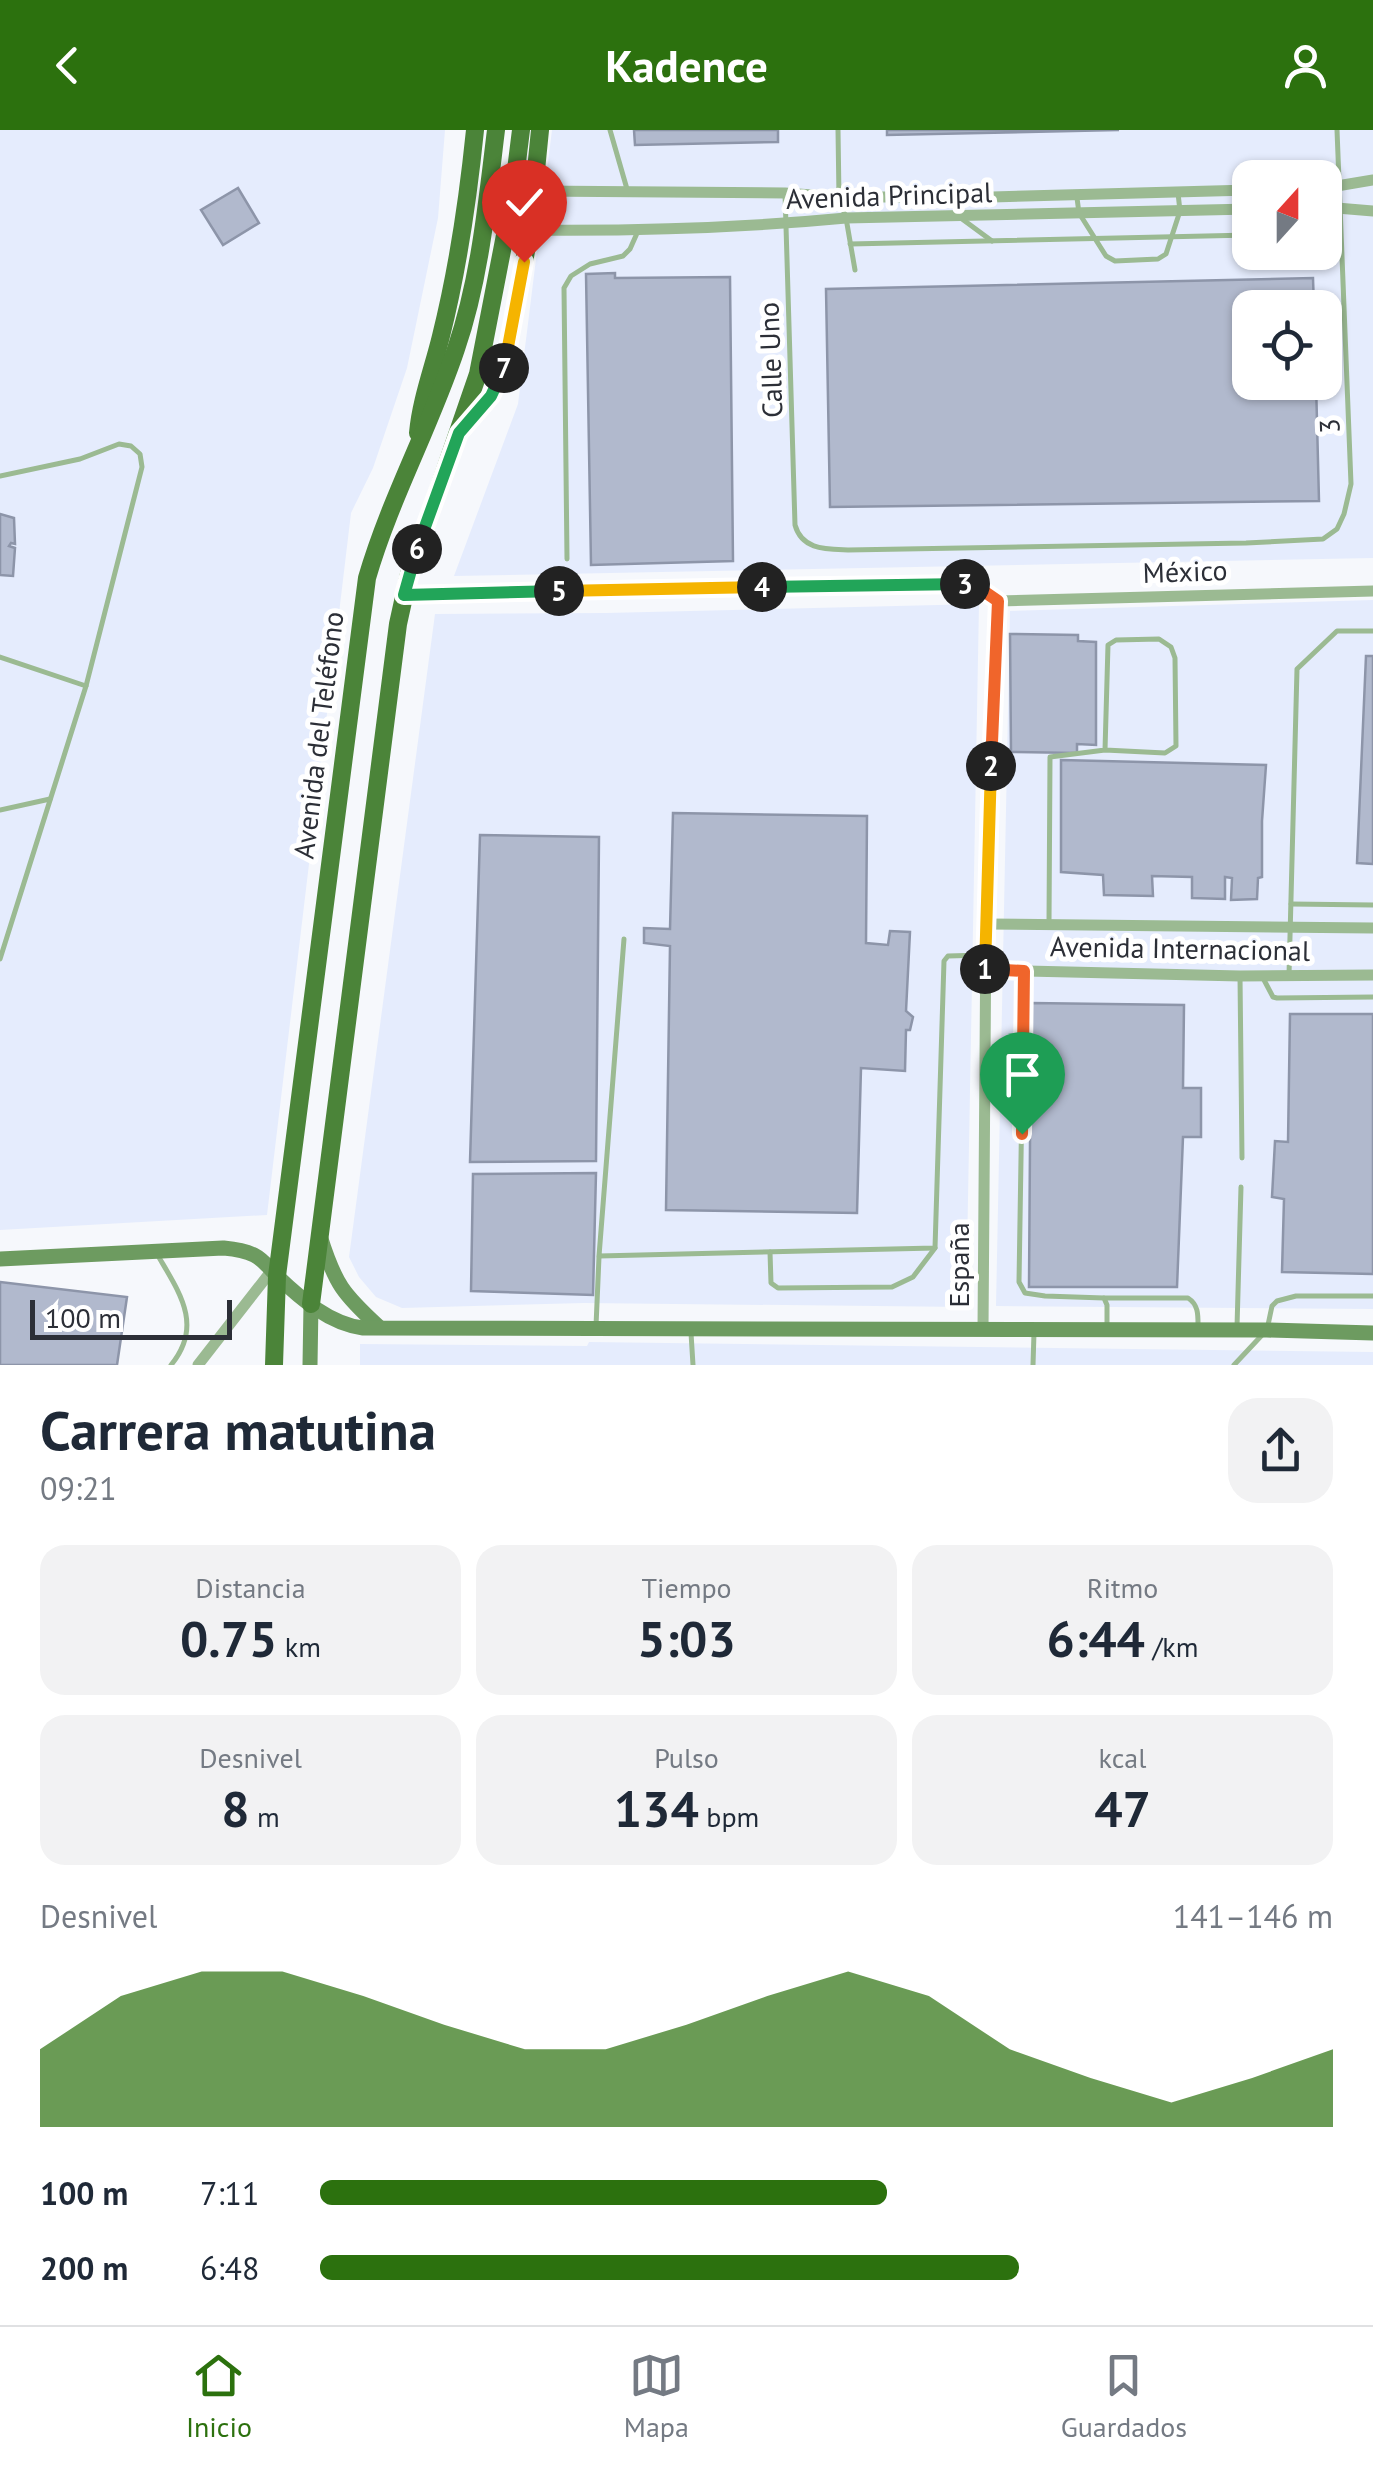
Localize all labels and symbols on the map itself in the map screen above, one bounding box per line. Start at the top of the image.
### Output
pin [482,160,567,263]
north arrow [1232,160,1342,270]
street label: Avenida Principal [785,173,993,217]
street label: Calle Uno [749,301,791,419]
pin: 7 [479,343,529,393]
street label: 3 [1310,418,1348,434]
pin: 6 [392,524,442,574]
street label: México [1142,551,1228,591]
pin: 3 [940,559,990,609]
pin: 4 [737,562,787,612]
pin: 5 [534,566,584,616]
street label: Avenida del Teléfono [284,609,352,861]
pin: 2 [966,741,1016,791]
street label: Avenida Internacional [1050,927,1310,969]
pin: 1 [960,944,1010,994]
pin [980,1032,1065,1135]
street label: España [940,1222,977,1308]
scale bar [30,1295,232,1340]

